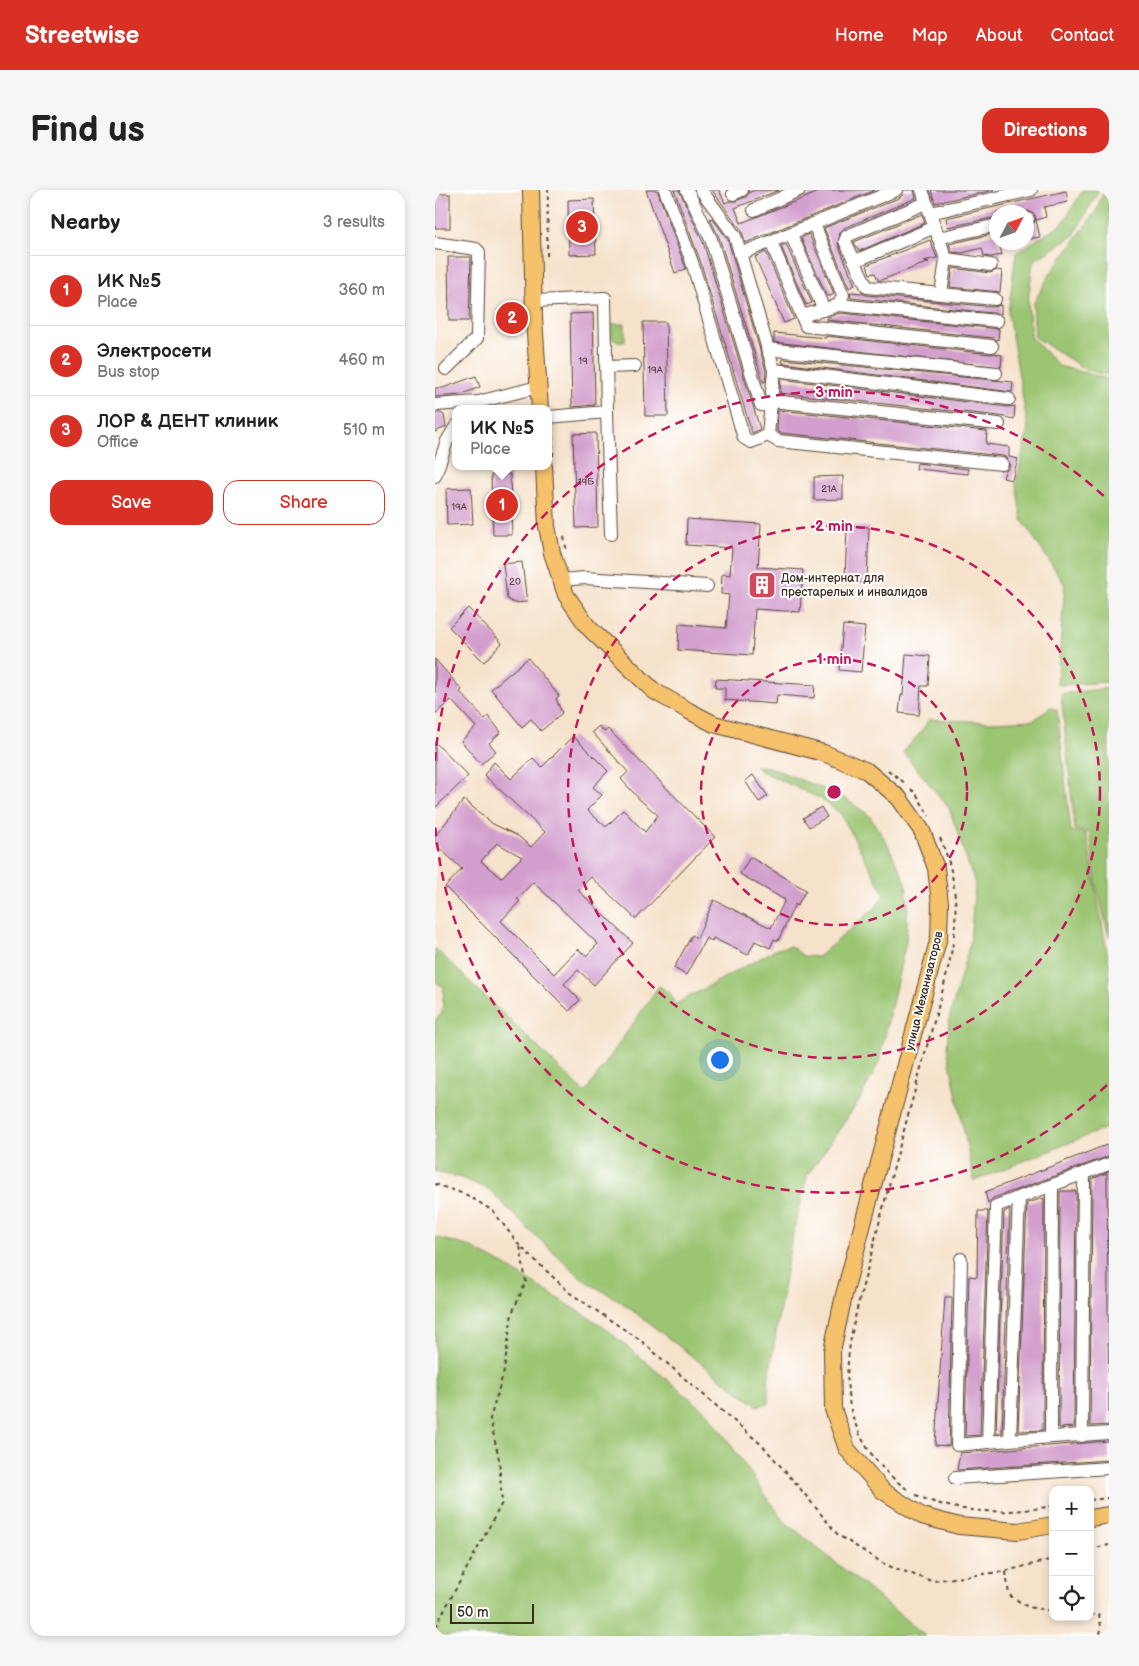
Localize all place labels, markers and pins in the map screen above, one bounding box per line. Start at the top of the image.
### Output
pin: 3 [566,208,598,246]
pin: 2 [496,299,528,337]
pin: 1 [486,486,518,524]
building icon: Дом-интернат для престарелых и инвалидов [747,570,777,600]
place label: Дом-интернат для престарелых и инвалидов [781,571,928,600]
centre of rings [825,783,843,801]

